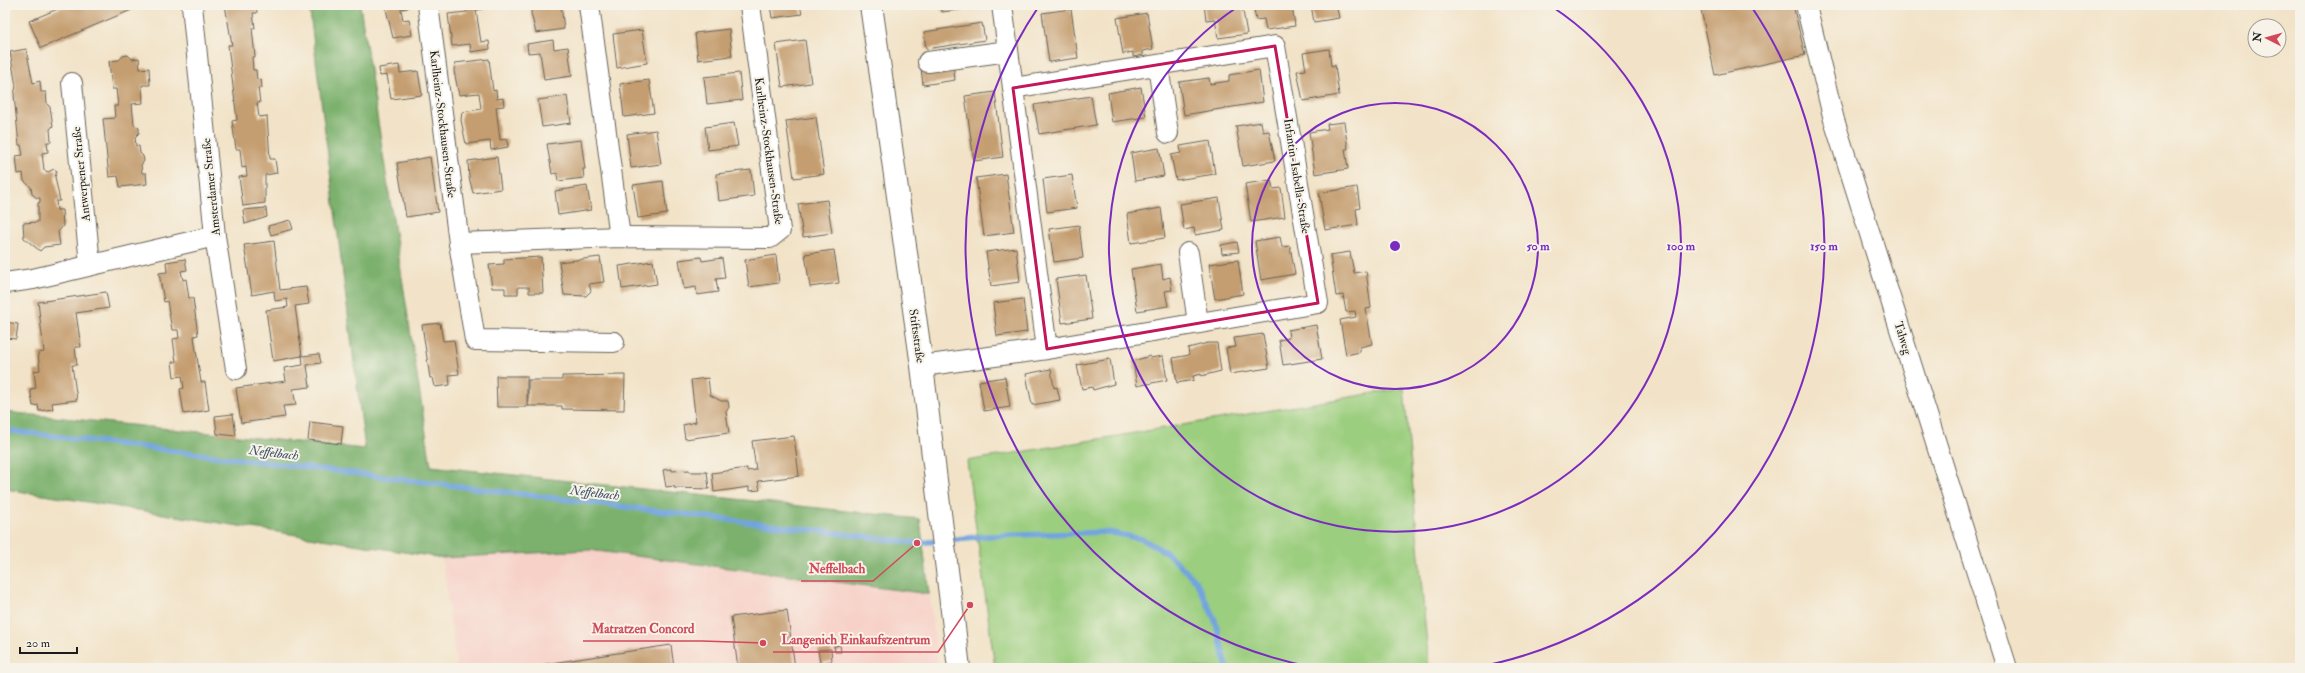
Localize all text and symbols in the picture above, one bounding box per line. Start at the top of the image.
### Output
north arrow [2247,18,2287,58]
text: N [2250,30,2265,44]
street label: Karlheinz-Stockhausen-Straße [426,49,459,199]
street label: Karlheinz-Stockhausen-Straße [751,76,786,226]
street label: Infantin-Isabella-Straße [1280,117,1313,235]
street label: Antwerpener Straße [69,126,94,223]
street label: Amsterdamer Straße [199,137,224,237]
centre of rings [1388,239,1402,253]
text: 50 m [1526,239,1550,254]
text: 100 m [1667,239,1696,254]
text: 150 m [1810,239,1838,254]
street label: Stiftsstraße [905,308,928,364]
street label: Talweg [1890,320,1915,358]
water label: Neffelbach [247,442,300,464]
water label: Neffelbach [568,482,621,504]
callout: Neffelbach [801,556,873,581]
text: Neffelbach [808,561,866,577]
callout: Matratzen Concord [583,616,702,641]
text: Matratzen Concord [591,621,695,637]
callout: Langenich Einkaufszentrum [773,627,938,652]
scale bar [20,629,77,655]
text: Langenich Einkaufszentrum [782,632,931,649]
text: 20 m [26,636,51,651]

